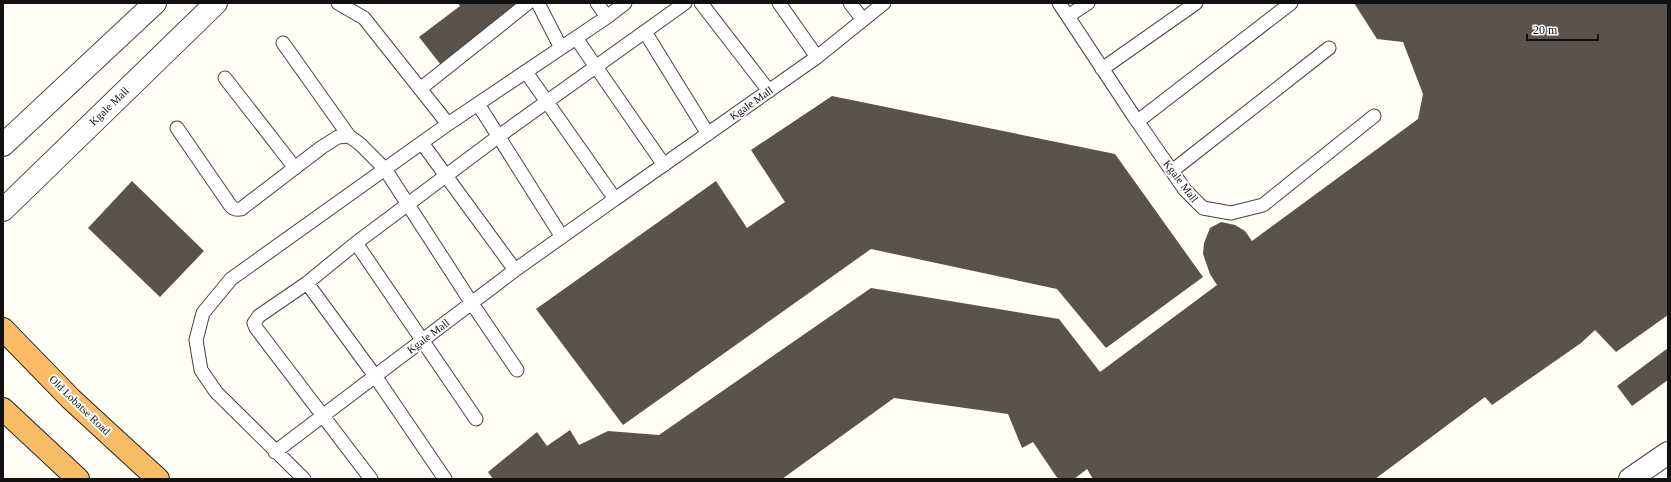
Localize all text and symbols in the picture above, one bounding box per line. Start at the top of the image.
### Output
scale bar [1527,16,1598,42]
text: 20 m [1533,23,1558,37]
street label: Kgale Mall [87,84,131,128]
street label: Kgale Mall [727,84,775,122]
street label: Kgale Mall [1161,158,1201,204]
street label: Kgale Mall [405,316,451,356]
street label: Old Lobatse Road [47,373,113,437]

